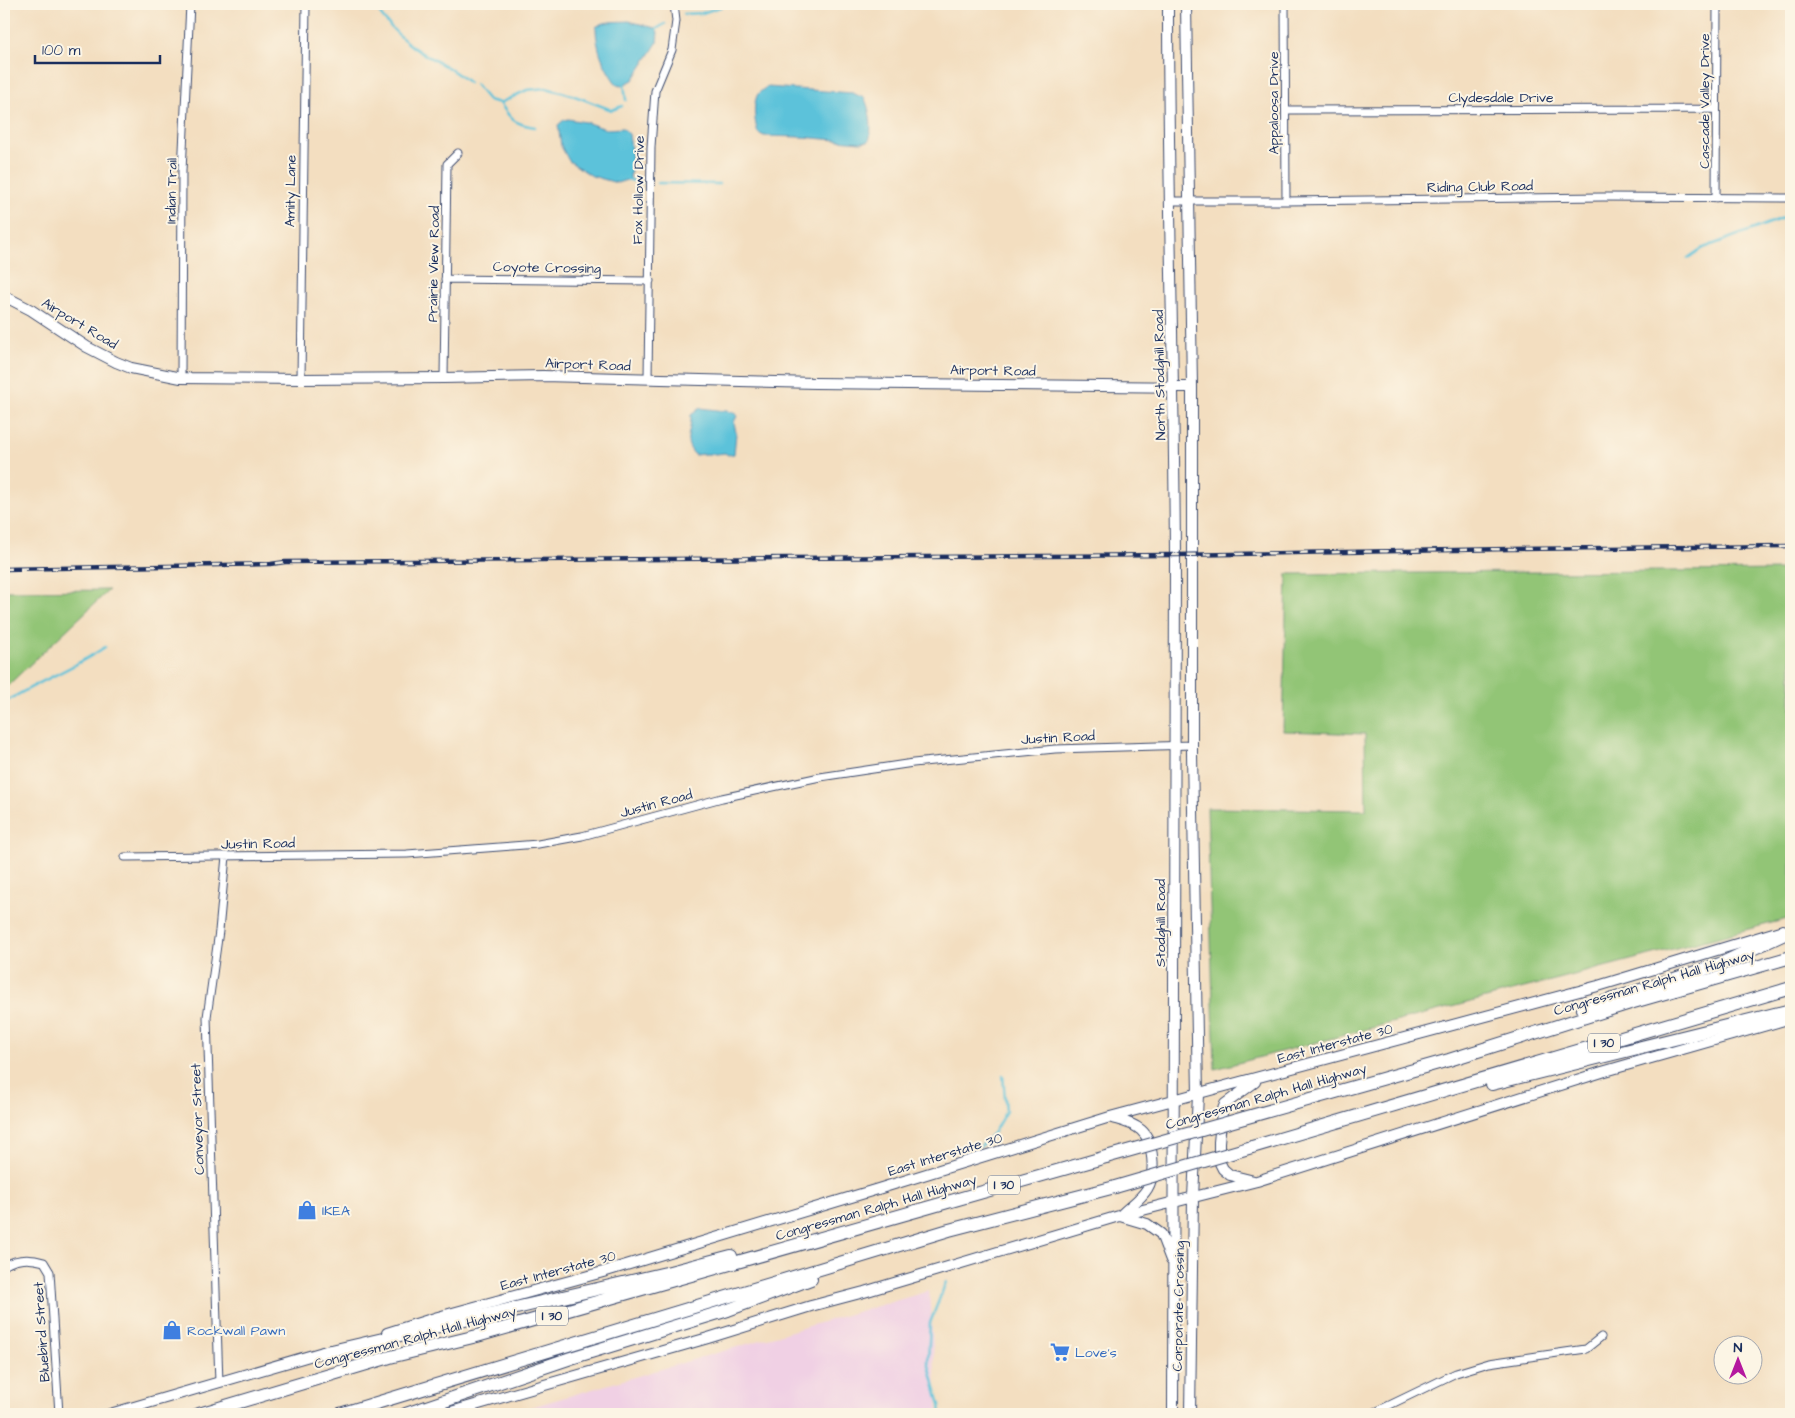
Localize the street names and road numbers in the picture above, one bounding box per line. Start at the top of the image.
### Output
street label: Cascade Valley Drive [1695,33,1715,169]
street label: Appaloosa Drive [1264,51,1284,155]
street label: Clydesdale Drive [1448,88,1554,108]
street label: Fox Hollow Drive [628,135,650,245]
street label: Amity Lane [280,154,302,227]
street label: Indian Trail [161,158,183,224]
street label: Riding Club Road [1427,176,1533,198]
street label: Prairie View Road [423,206,445,322]
street label: Coyote Crossing [493,257,601,279]
street label: Airport Road [38,293,121,354]
street label: North Stodghill Road [1149,309,1171,441]
street label: Airport Road [545,354,631,376]
street label: Airport Road [950,360,1036,382]
street label: Justin Road [1021,726,1096,750]
street label: Justin Road [618,785,695,823]
street label: Justin Road [221,833,295,855]
street label: Stodghill Road [1151,879,1171,967]
street label: Congressman Ralph Hall Highway [1551,945,1757,1021]
street label: East Interstate 30 [1275,1019,1395,1069]
road number: I 30 [1588,1034,1620,1052]
street label: Congressman Ralph Hall Highway [1163,1059,1369,1135]
street label: Conveyor Street [186,1062,210,1175]
street label: East Interstate 30 [886,1128,1005,1182]
street label: Congressman Ralph Hall Highway [773,1170,979,1246]
road number: I 30 [988,1176,1020,1194]
street label: Corporate Crossing [1168,1240,1190,1372]
street label: East Interstate 30 [498,1246,618,1296]
street label: Bluebird Street [28,1281,55,1383]
street label: Congressman Ralph Hall Highway [312,1301,519,1375]
road number: I 30 [536,1306,568,1325]

